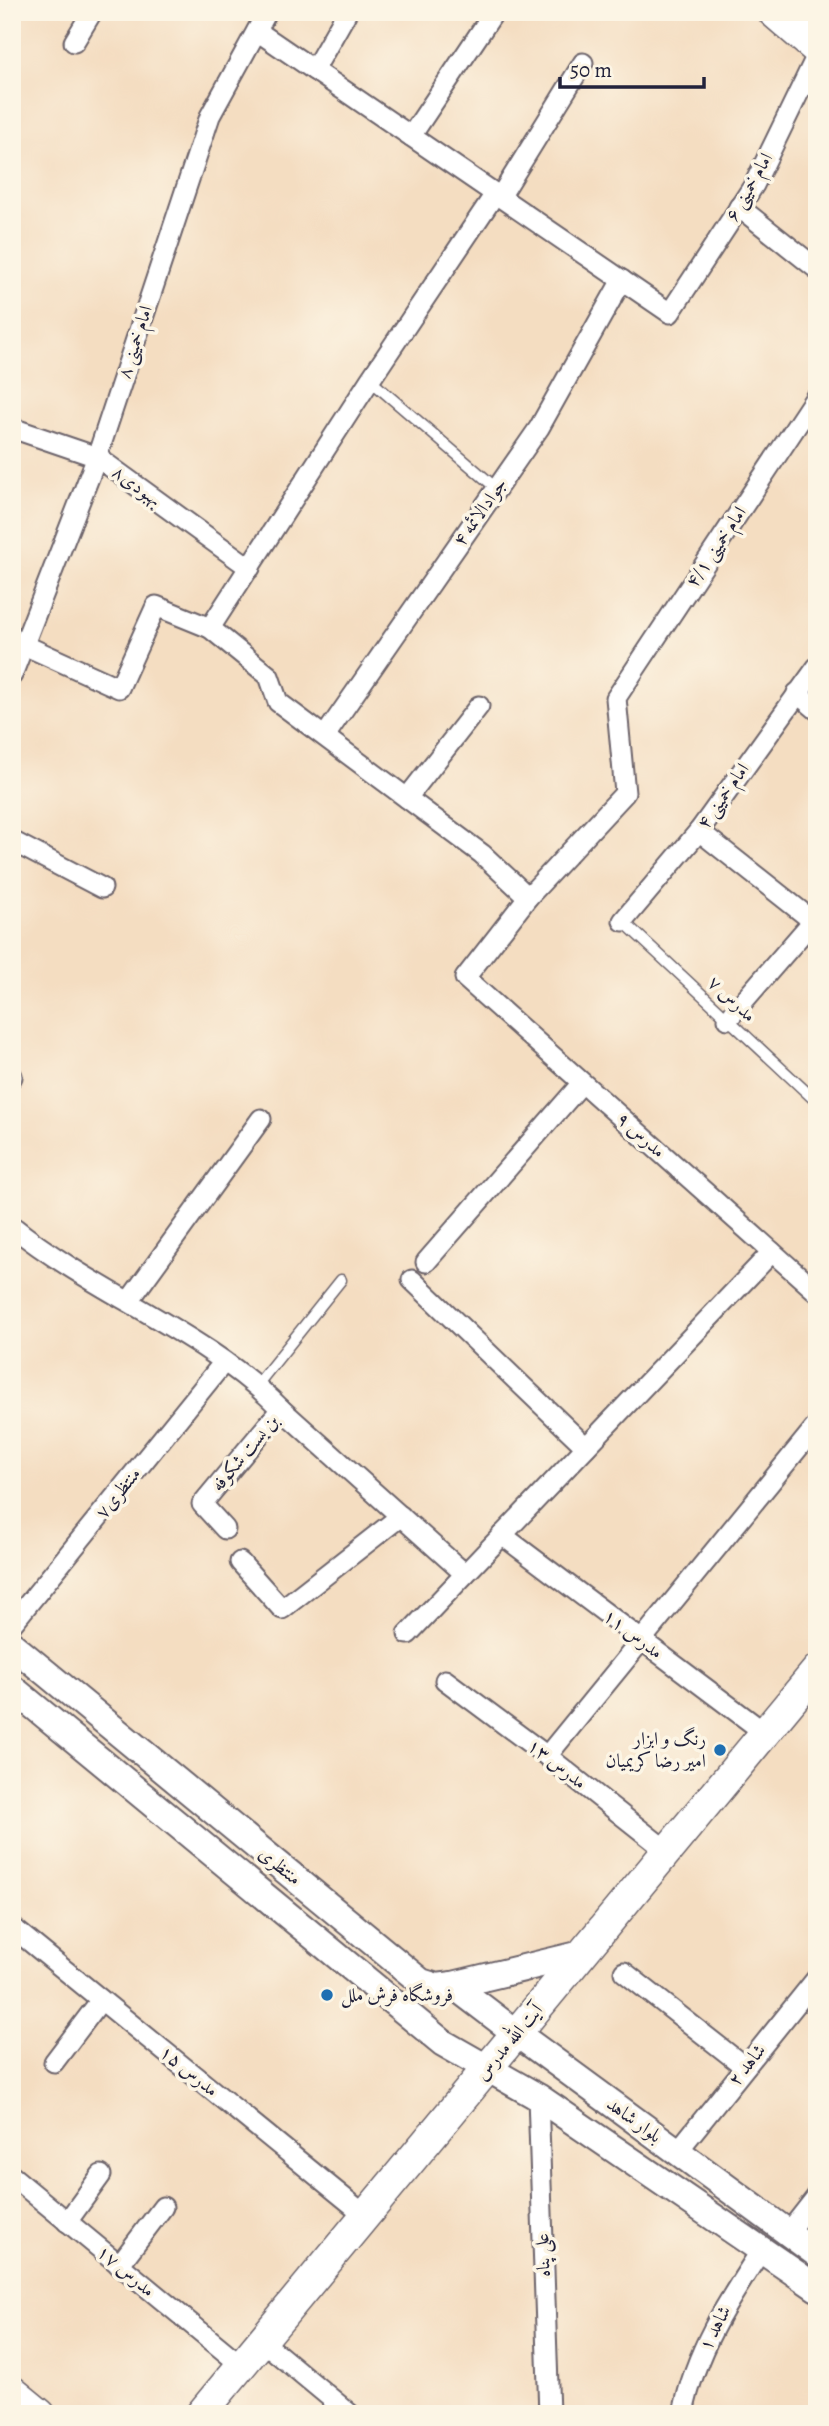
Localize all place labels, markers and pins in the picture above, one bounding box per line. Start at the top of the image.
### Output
place label: رنگ و ابزار امیر رضا کریمیان [606,1726,706,1774]
marker: رنگ و ابزار امیر رضا کریمیان [712,1742,728,1758]
place label: فروشگاه فرش ملل [341,1982,453,2008]
marker: فروشگاه فرش ملل [319,1987,335,2003]

